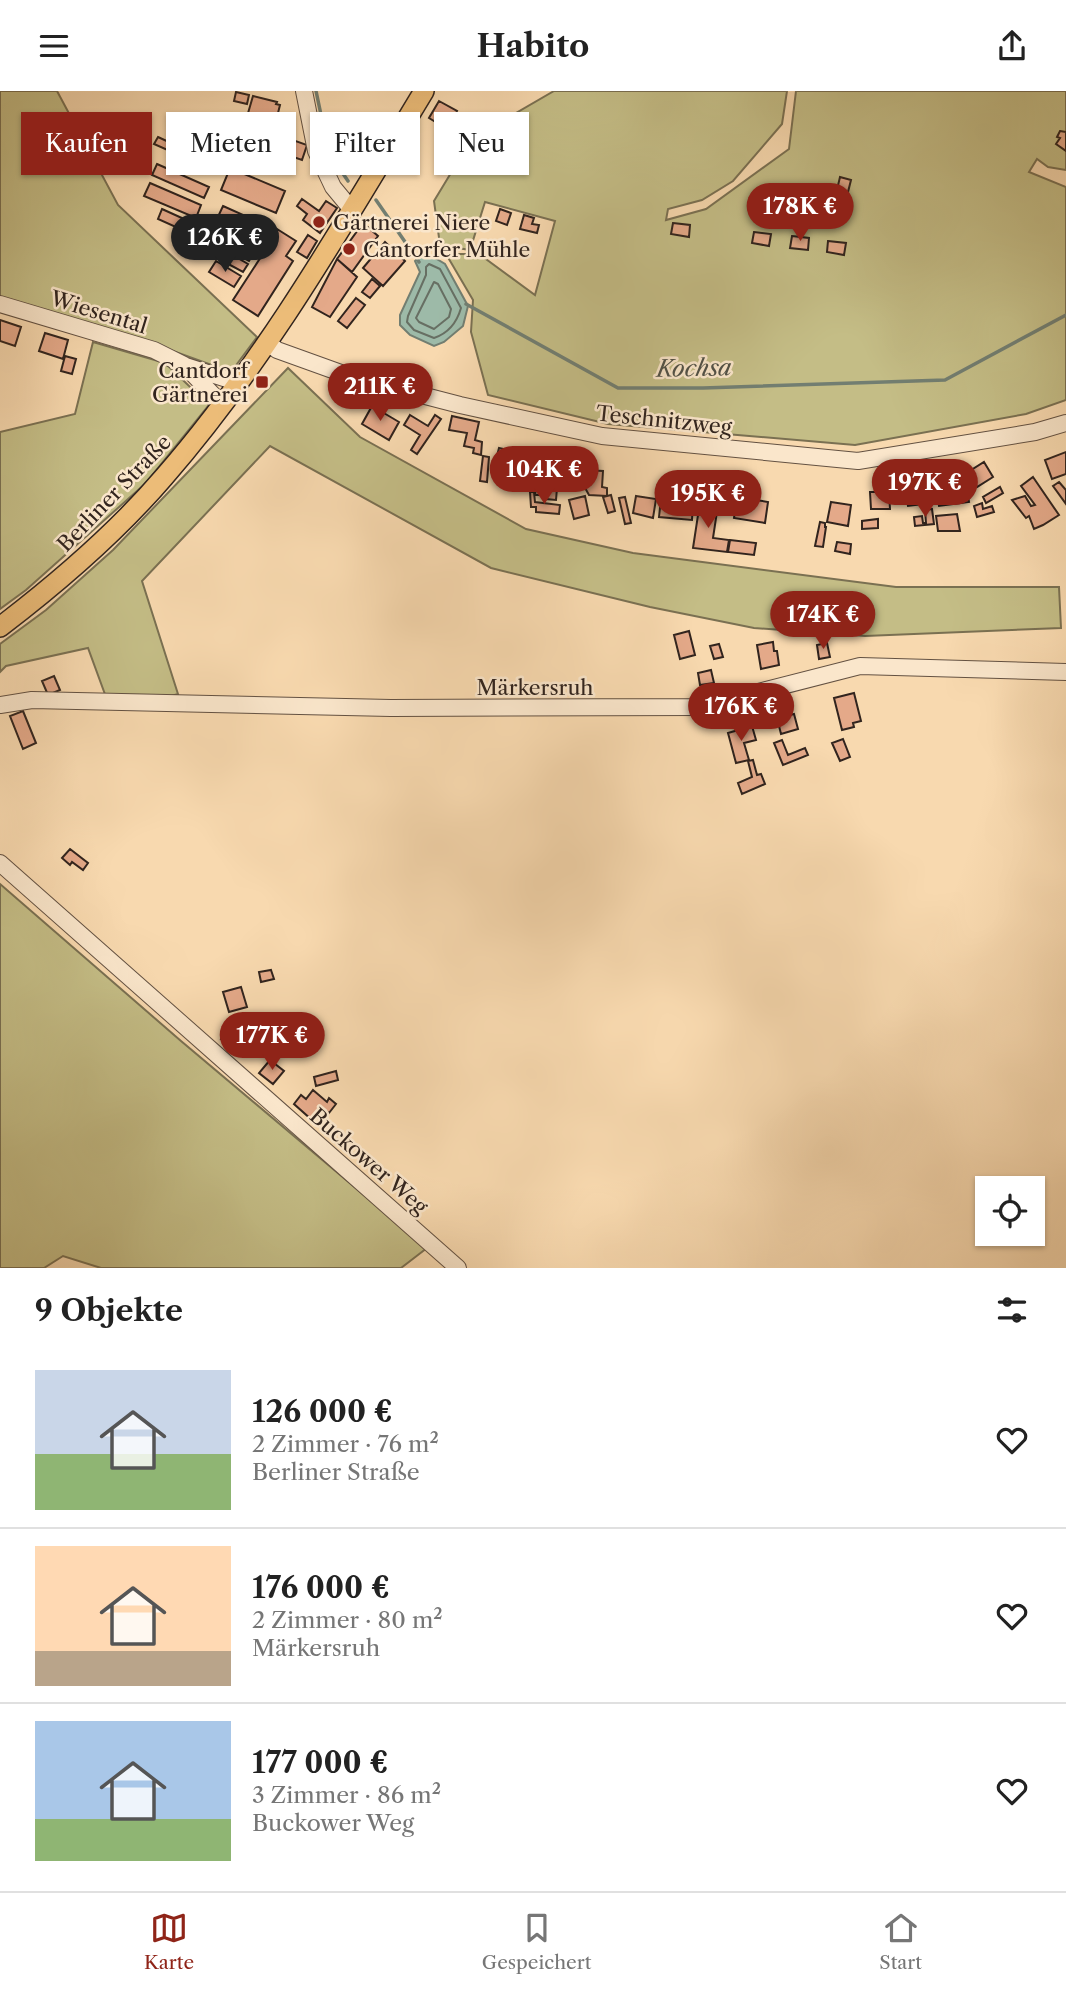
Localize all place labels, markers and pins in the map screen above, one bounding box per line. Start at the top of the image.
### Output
pin: 178K € [743,183,857,243]
place label: Gärtnerei Niere [333,210,490,235]
marker: Gärtnerei Niere [311,214,327,230]
pin: 126K € [168,215,282,274]
place label: Cantorfer Mühle [363,237,530,262]
marker: Cantorfer Mühle [341,241,357,257]
place label: Cantdorf Gärtnerei [152,358,250,407]
pin: 211K € [323,363,437,423]
marker: Cantdorf Gärtnerei [254,374,270,390]
pin: 104K € [487,447,601,506]
pin: 197K € [868,459,982,519]
pin: 195K € [651,471,765,530]
pin: 174K € [766,591,880,651]
pin: 176K € [684,683,798,743]
pin: 177K € [215,1013,329,1072]

